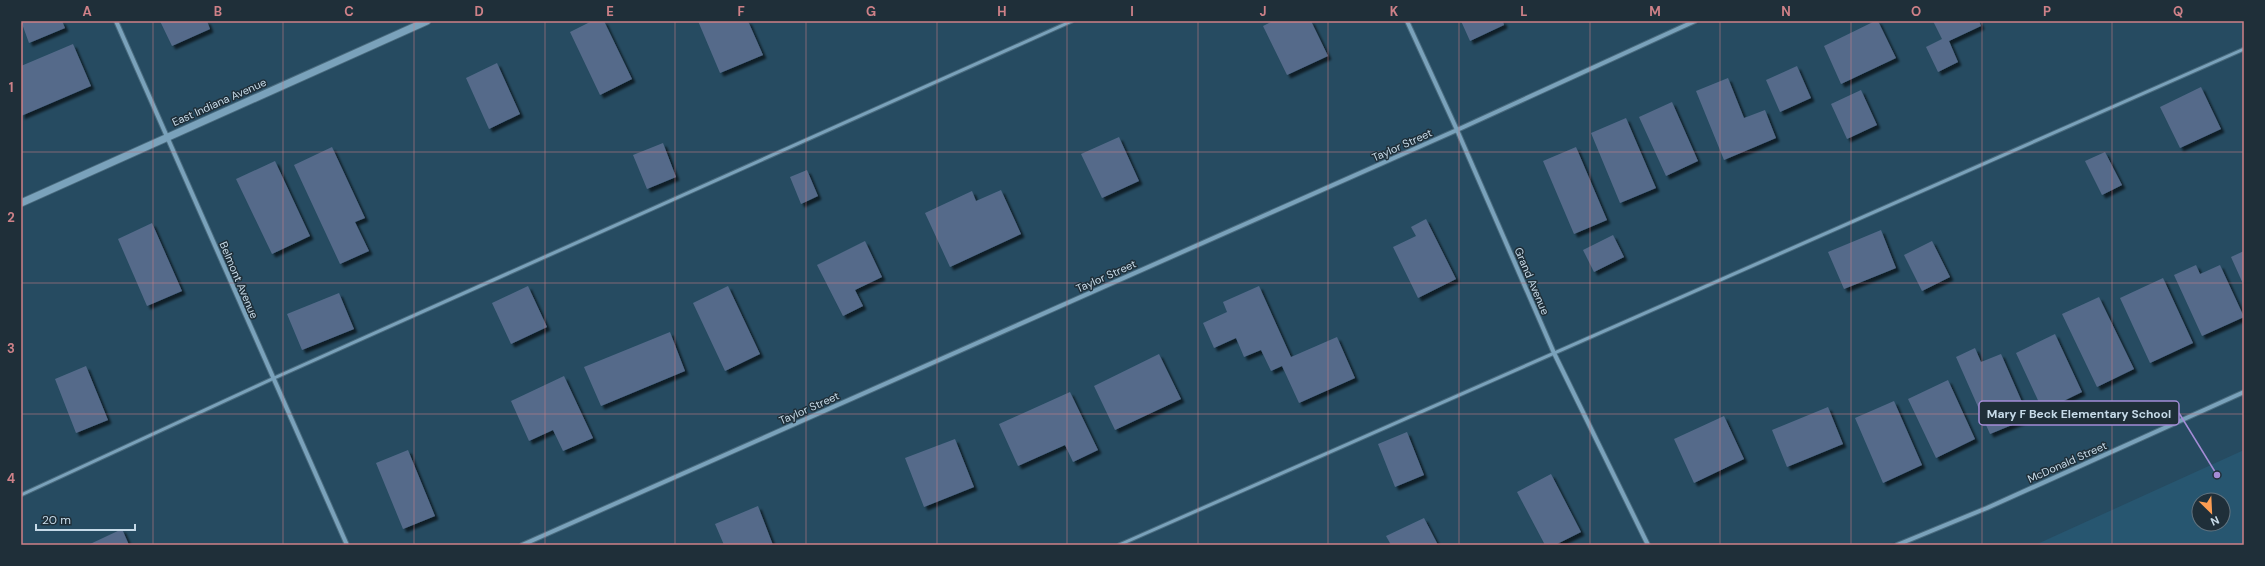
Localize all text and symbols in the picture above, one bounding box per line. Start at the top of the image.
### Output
text: A [82,3,92,20]
text: B [214,3,222,20]
text: C [344,3,354,20]
text: D [474,3,484,20]
text: E [606,3,614,20]
text: F [737,3,745,20]
text: G [866,3,876,20]
text: H [997,3,1007,20]
text: I [1130,3,1134,20]
text: J [1259,3,1267,20]
text: K [1390,3,1399,20]
text: L [1520,3,1528,20]
text: M [1649,3,1661,20]
text: N [1781,3,1791,20]
text: O [1911,3,1921,20]
text: P [2043,3,2051,20]
text: Q [2173,3,2183,20]
street label: East Indiana Avenue [170,75,268,129]
text: 1 [9,79,13,96]
street label: Taylor Street [1370,125,1434,165]
text: 2 [7,209,15,226]
street label: Belmont Avenue [216,239,262,321]
street label: Grand Avenue [1512,245,1552,317]
street label: Taylor Street [1074,256,1138,296]
text: 3 [7,340,15,357]
street label: Taylor Street [777,388,841,428]
callout: Mary F Beck Elementary School [1979,401,2179,425]
text: Mary F Beck Elementary School [1987,406,2171,422]
street label: McDonald Street [2025,438,2109,486]
text: 4 [7,470,15,487]
north arrow [2191,492,2231,532]
scale bar [36,506,135,532]
text: 20 m [42,512,71,528]
text: N [2209,513,2222,529]

